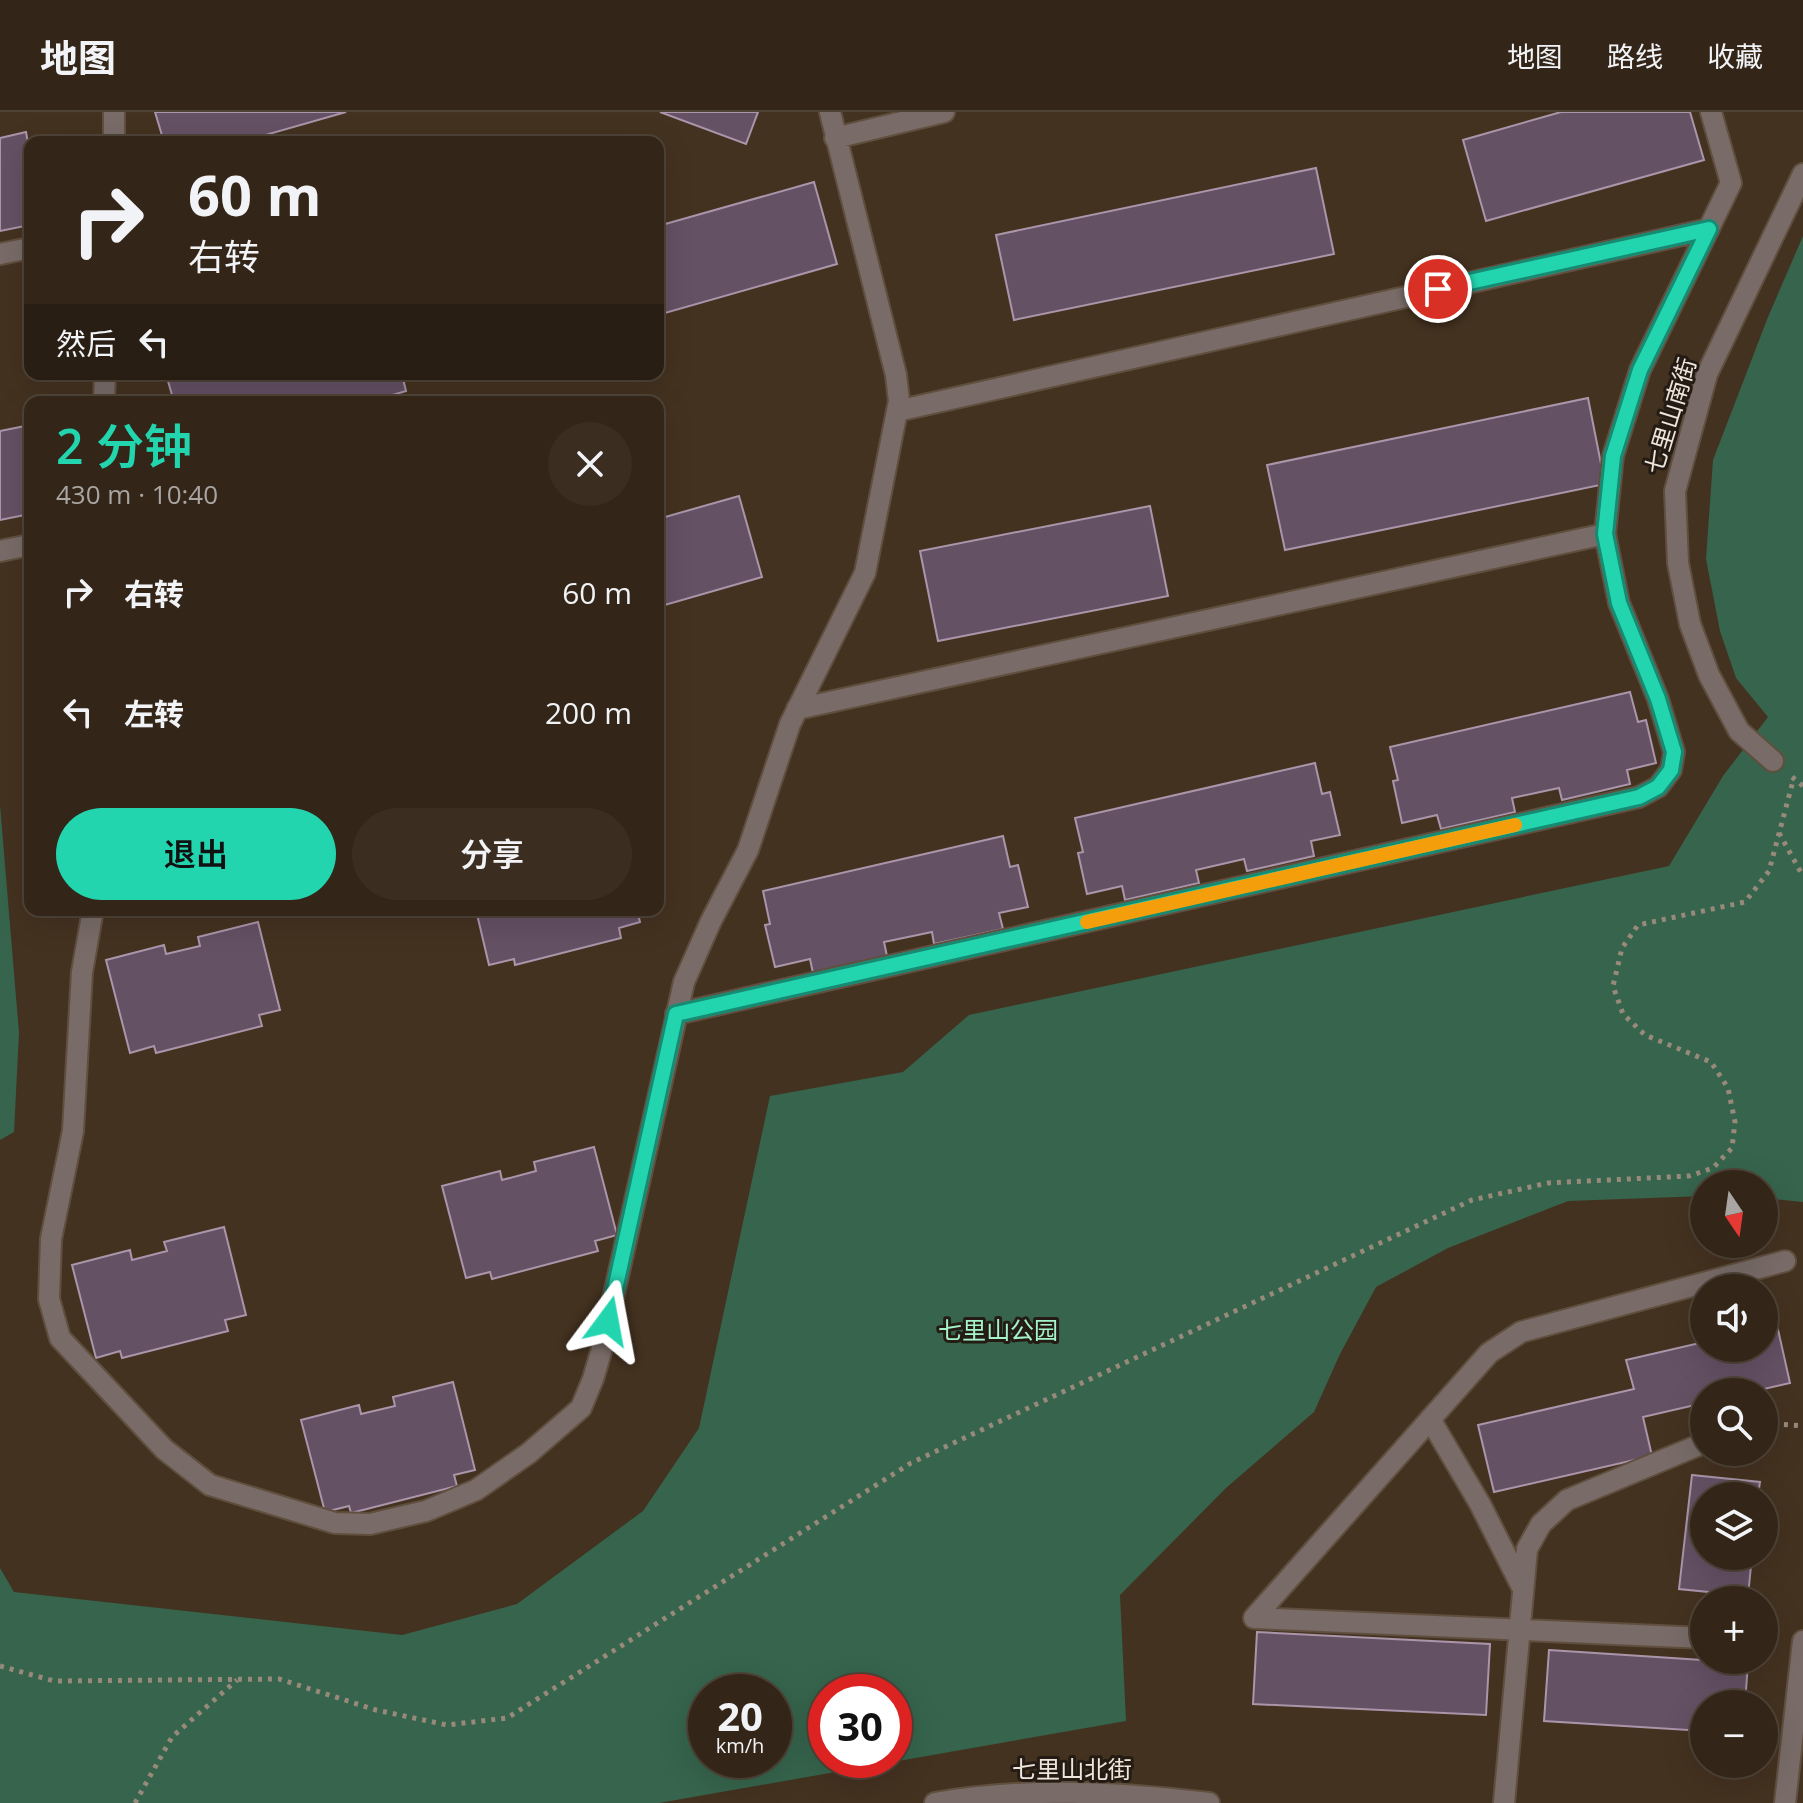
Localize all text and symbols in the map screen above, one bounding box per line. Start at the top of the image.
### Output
text: 地图 [40,31,116,83]
text: 地图 [1507,37,1563,75]
text: 路线 [1607,37,1663,75]
text: 收藏 [1707,37,1763,75]
text: 60 m [188,156,322,232]
icon: right [56,168,160,272]
text: 右转 [188,232,260,281]
pin [1404,255,1472,323]
icon: arrive [1416,267,1460,311]
icon: left [132,320,176,364]
text: 然后 [56,323,116,364]
street label: 七里山南街 [1636,353,1703,478]
text: 2 分钟 [56,413,192,478]
button: close [548,422,632,506]
text: 430 m · 10:40 [56,476,218,512]
icon: right [56,570,100,614]
text: 60 m [562,572,632,613]
text: 右转 [124,573,184,614]
icon: left [56,690,100,734]
text: 200 m [545,692,632,733]
text: 左转 [124,693,184,734]
button: 退出 [56,808,336,900]
button: 分享 [352,808,632,900]
north arrow [1690,1170,1778,1258]
map controls [1690,1170,1778,1778]
button: sound [1690,1274,1778,1362]
position arrow [566,1279,650,1363]
park label: 七里山公园 [938,1313,1058,1346]
button: search [1690,1378,1778,1466]
button: layers [1690,1482,1778,1570]
button: + [1690,1586,1778,1674]
speed limit sign: 30 [808,1674,912,1778]
text: 20 [717,1688,763,1743]
button: − [1690,1690,1778,1778]
text: km/h [716,1732,764,1759]
street label: 七里山北街 [1012,1752,1132,1785]

